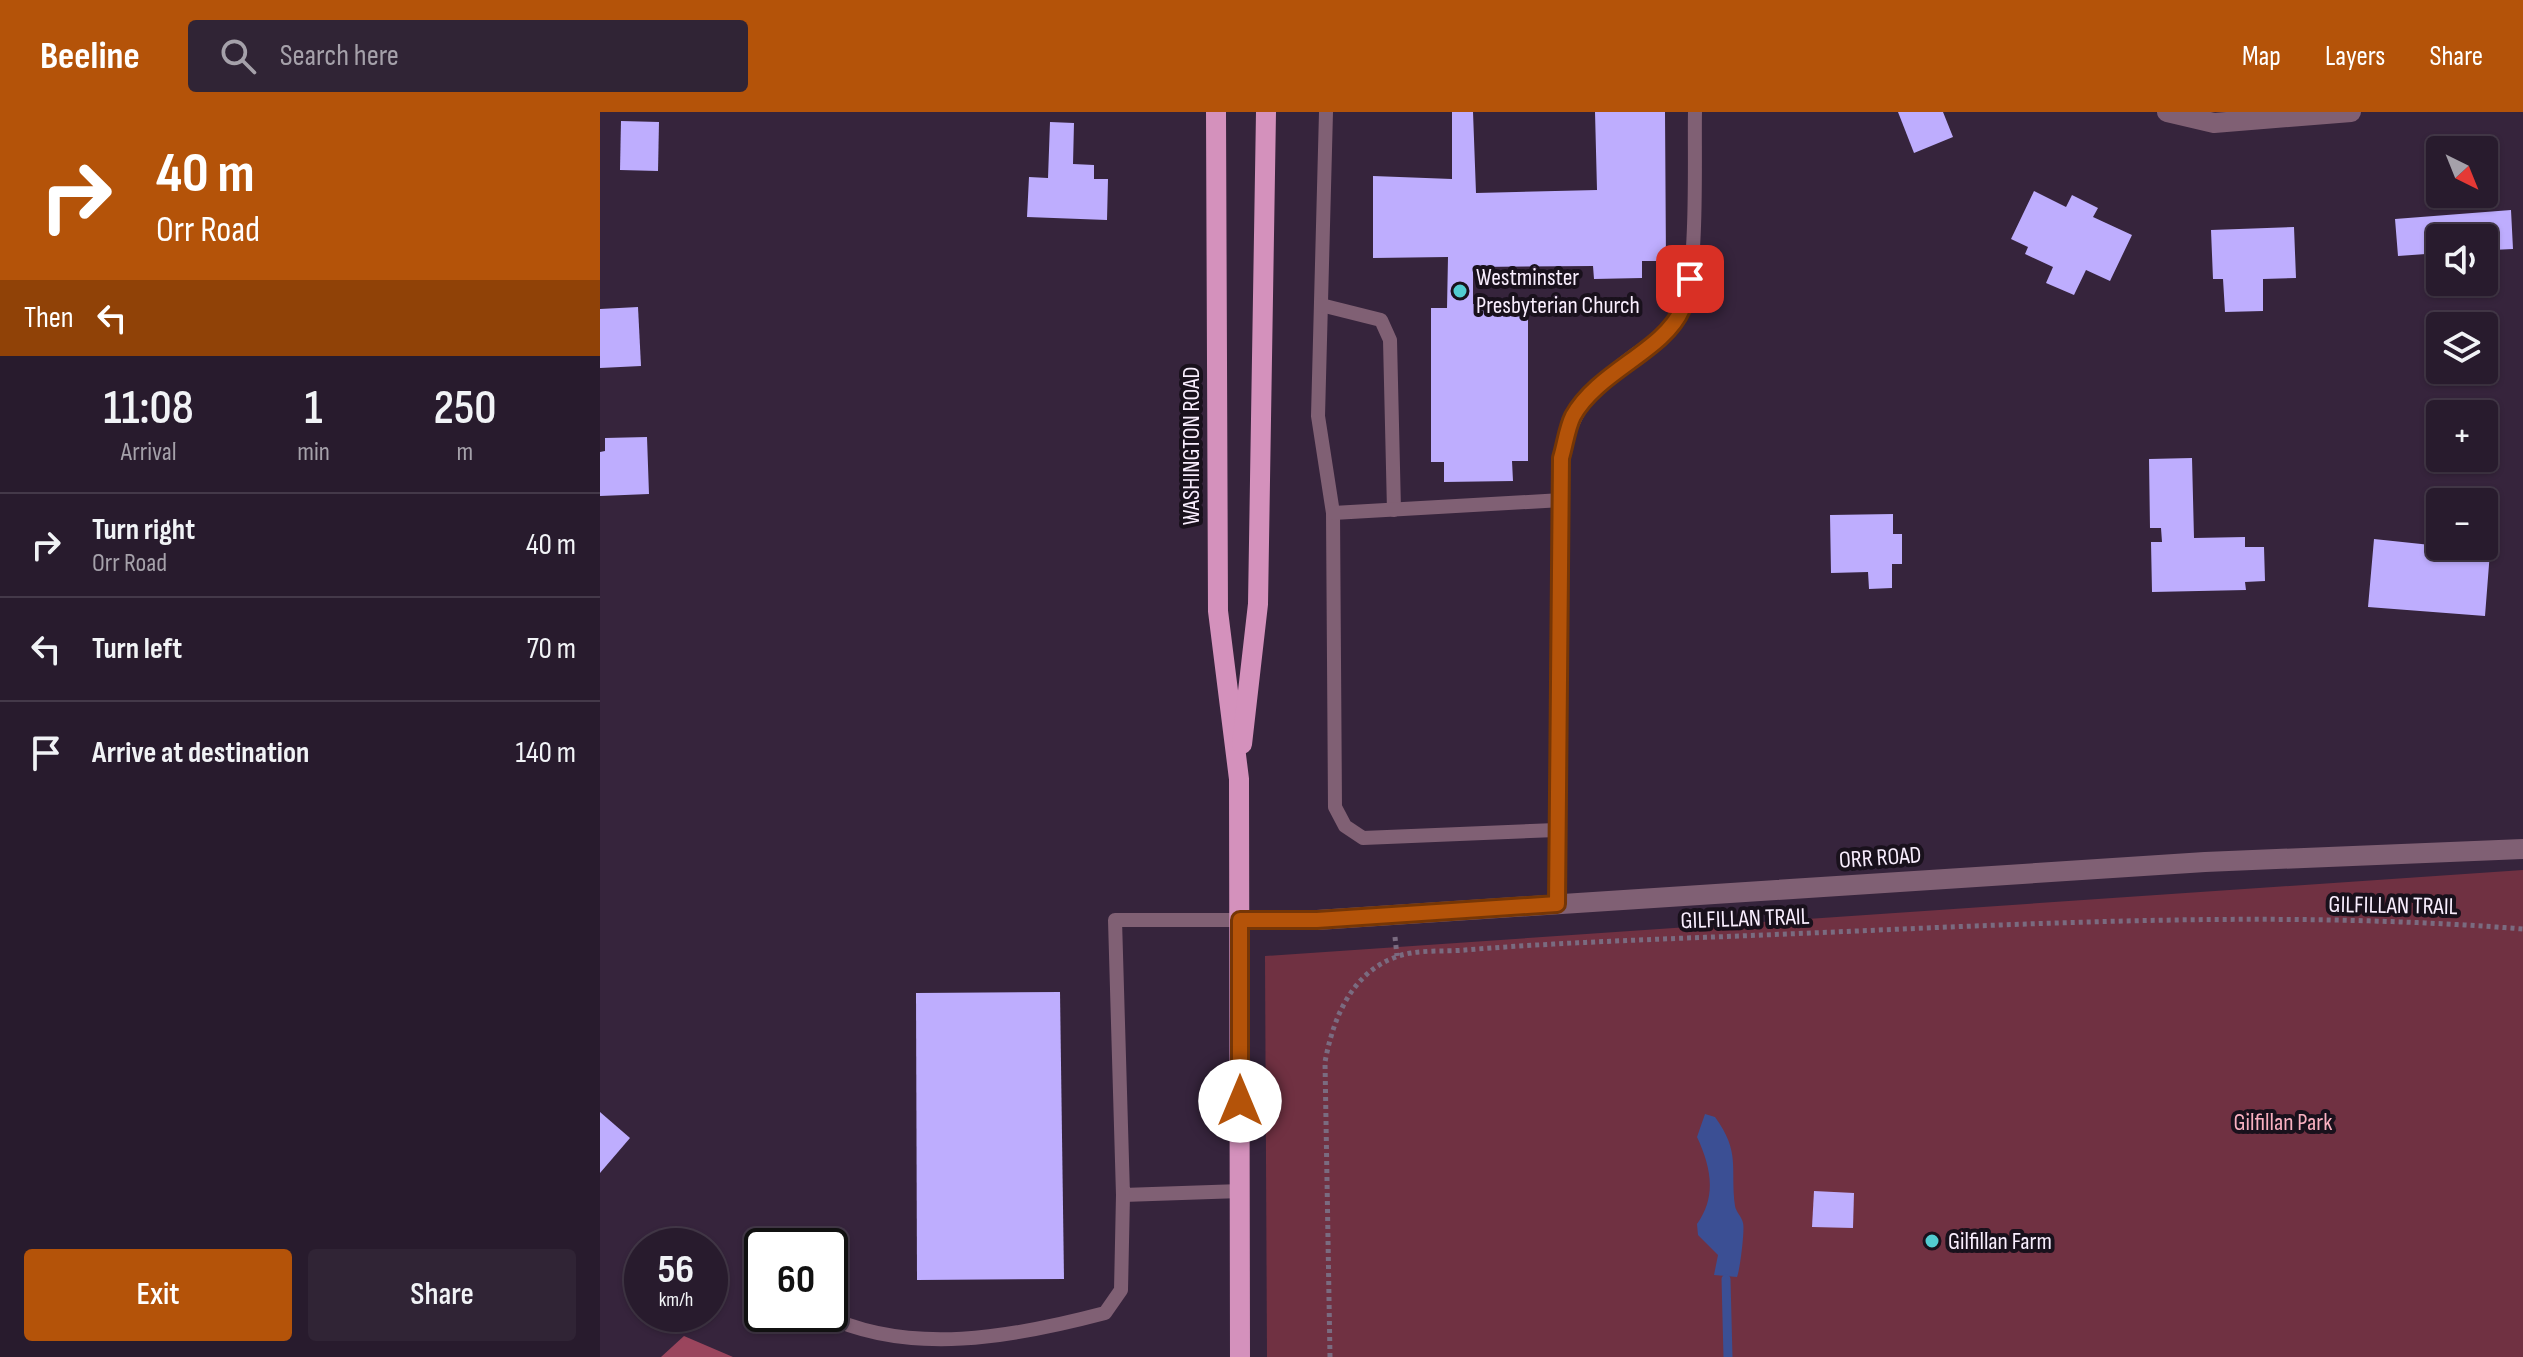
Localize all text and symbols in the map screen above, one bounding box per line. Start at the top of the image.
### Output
search box [188,20,748,92]
text: Beeline [40,34,140,79]
icon: search [216,34,260,78]
text: Search here [280,38,399,74]
text: Map [2242,40,2281,73]
text: Layers [2325,40,2385,73]
text: Share [2429,40,2483,73]
north arrow [2426,136,2498,208]
map controls [2426,136,2498,560]
text: 40 m [156,141,255,208]
icon: right [24,144,128,248]
text: Orr Road [156,209,260,252]
button: sound [2426,224,2498,296]
pin [1656,245,1724,313]
icon: arrive [1668,257,1712,301]
place label: Westminster Presbyterian Church [1476,263,1640,320]
marker: Westminster Presbyterian Church [1451,282,1469,300]
icon: left [90,296,134,340]
text: Then [24,300,74,336]
button: layers [2426,312,2498,384]
street label: WASHINGTON ROAD [1177,367,1206,525]
text: 11:08 [104,380,194,437]
text: 1 [305,380,323,437]
text: 250 [433,380,496,437]
button: + [2426,400,2498,472]
text: Arrival [121,437,177,468]
text: min [297,437,330,468]
text: m [457,437,473,468]
button: − [2426,488,2498,560]
text: Turn right [92,512,195,548]
icon: right [24,523,68,567]
text: 40 m [526,527,576,563]
text: Orr Road [92,548,167,579]
icon: left [24,627,68,671]
text: Turn left [92,631,182,667]
text: 70 m [527,631,576,667]
icon: arrive [24,731,68,775]
text: Arrive at destination [92,735,309,771]
text: 140 m [516,735,576,771]
street label: ORR ROAD [1838,840,1922,875]
street label: GILFILLAN TRAIL [2328,890,2458,921]
street label: GILFILLAN TRAIL [1680,902,1810,935]
position arrow [1198,1059,1282,1143]
park label: Gilfillan Park [2234,1108,2332,1137]
place label: Gilfillan Farm [1948,1227,2052,1256]
speed limit sign: 60 [744,1228,848,1332]
marker: Gilfillan Farm [1923,1232,1941,1250]
text: 56 [658,1246,694,1294]
button: Exit [24,1249,292,1341]
button: Share [308,1249,576,1341]
text: km/h [659,1288,693,1312]

